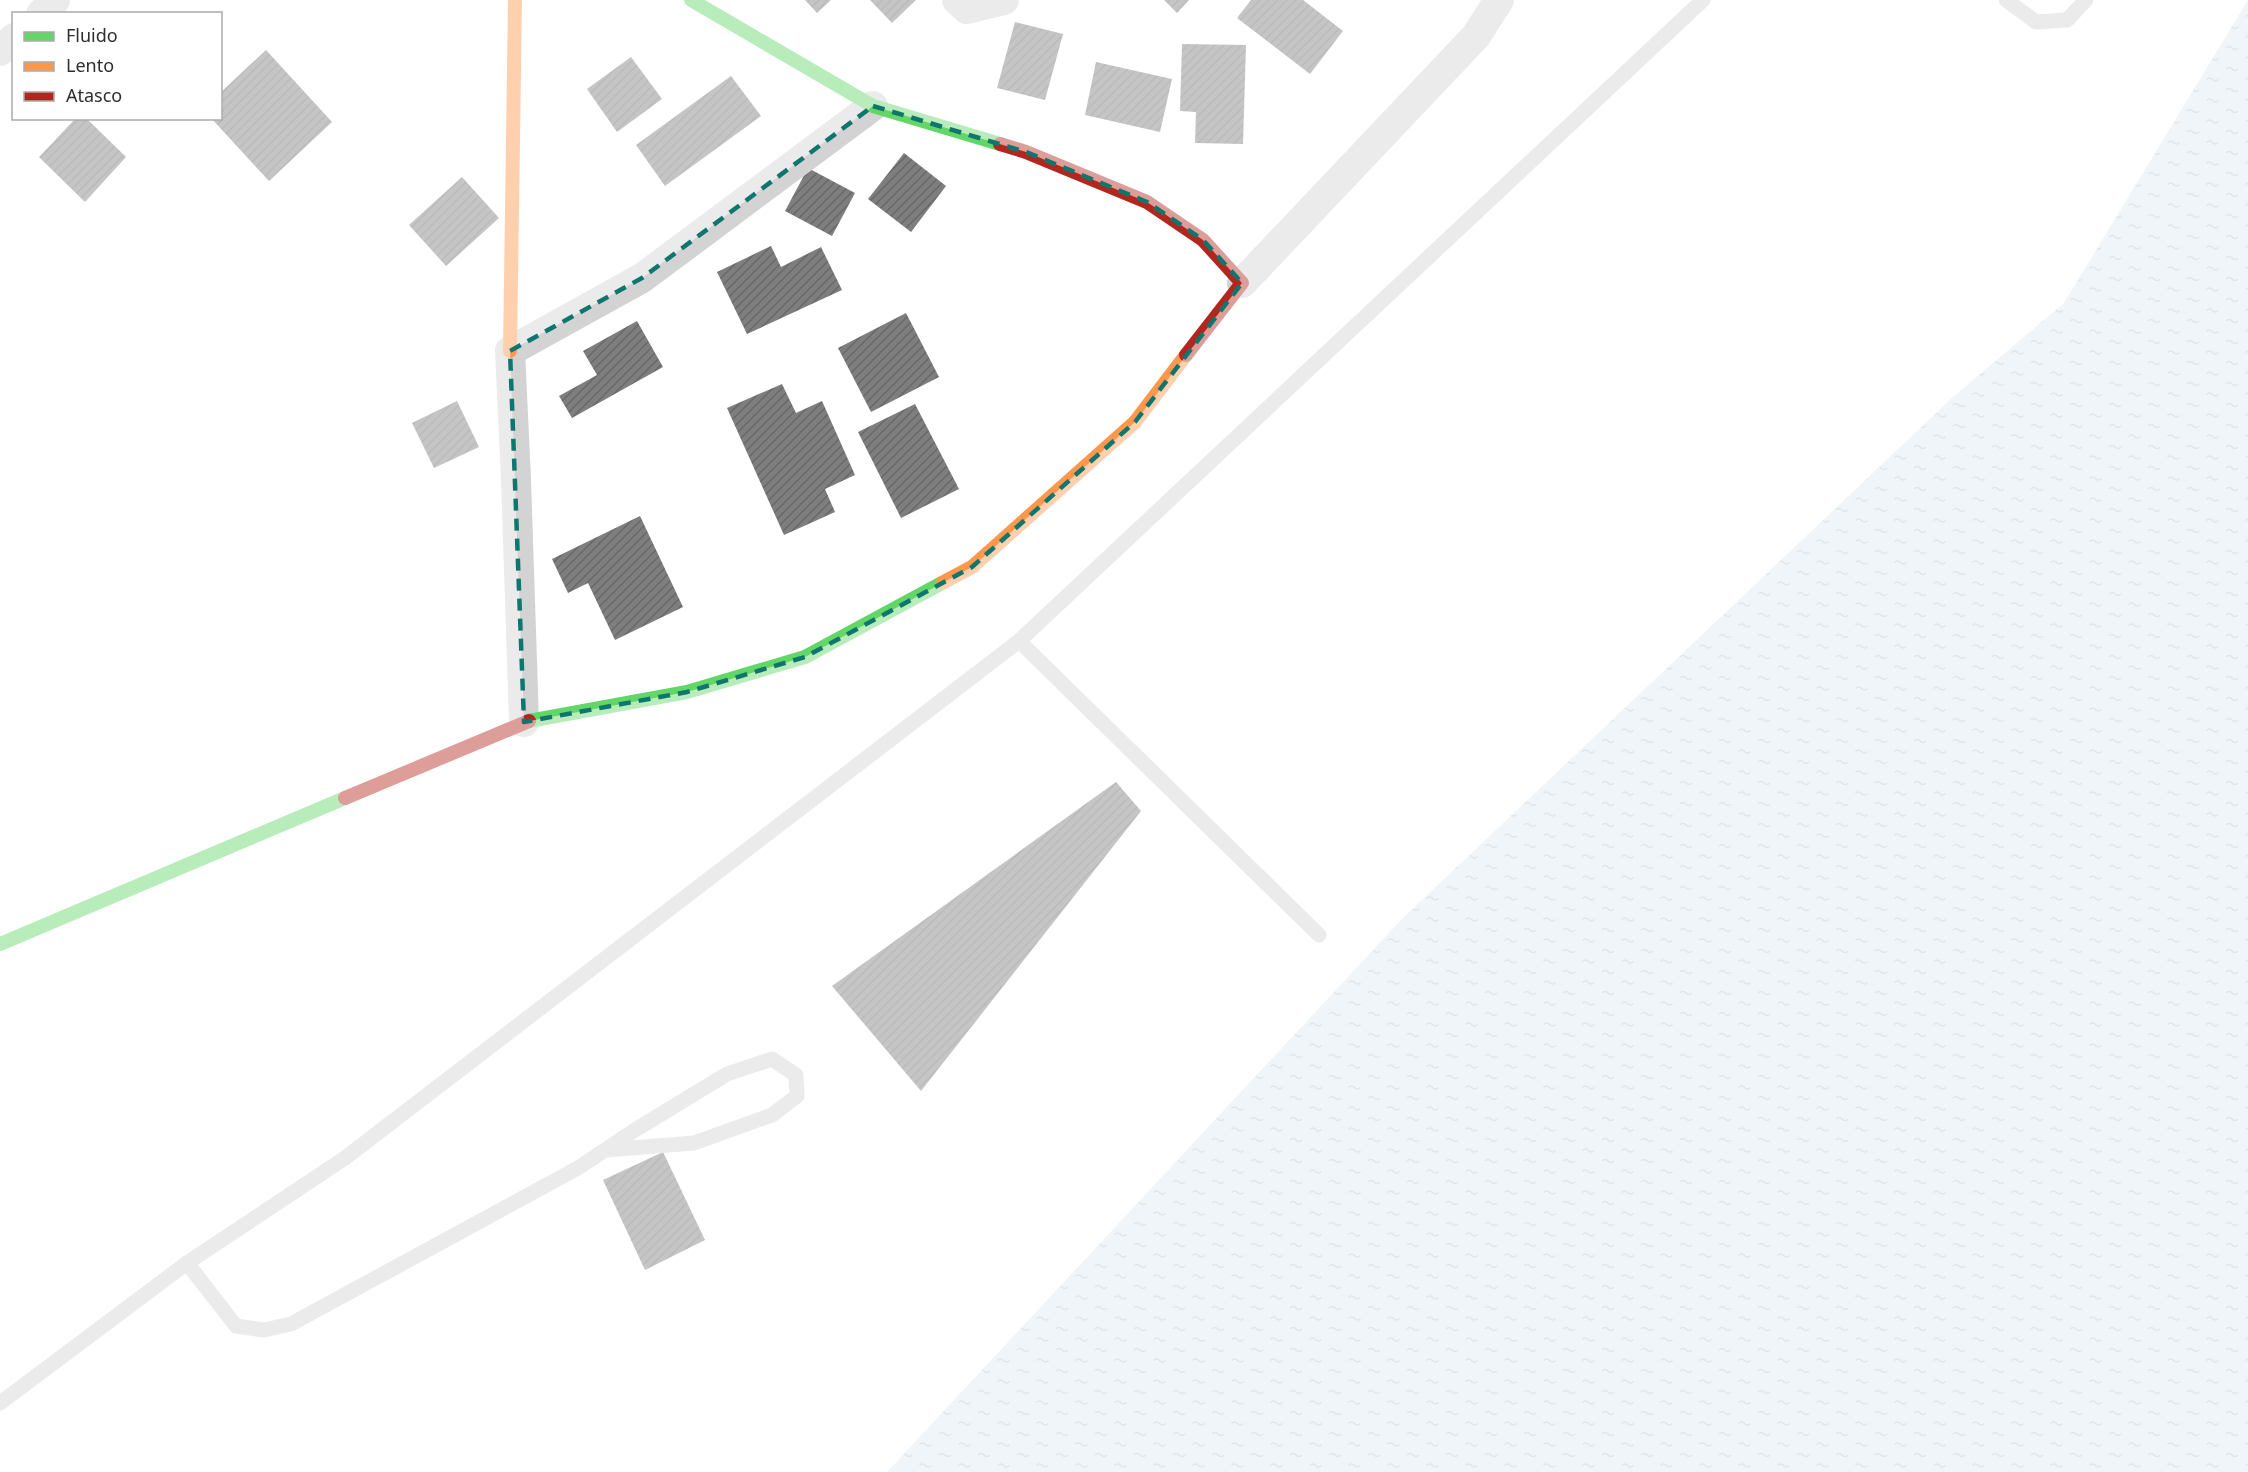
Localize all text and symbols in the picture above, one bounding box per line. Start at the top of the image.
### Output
legend [12,12,222,120]
text: Fluido [66,23,118,47]
text: Lento [66,53,114,77]
text: Atasco [66,83,122,107]

